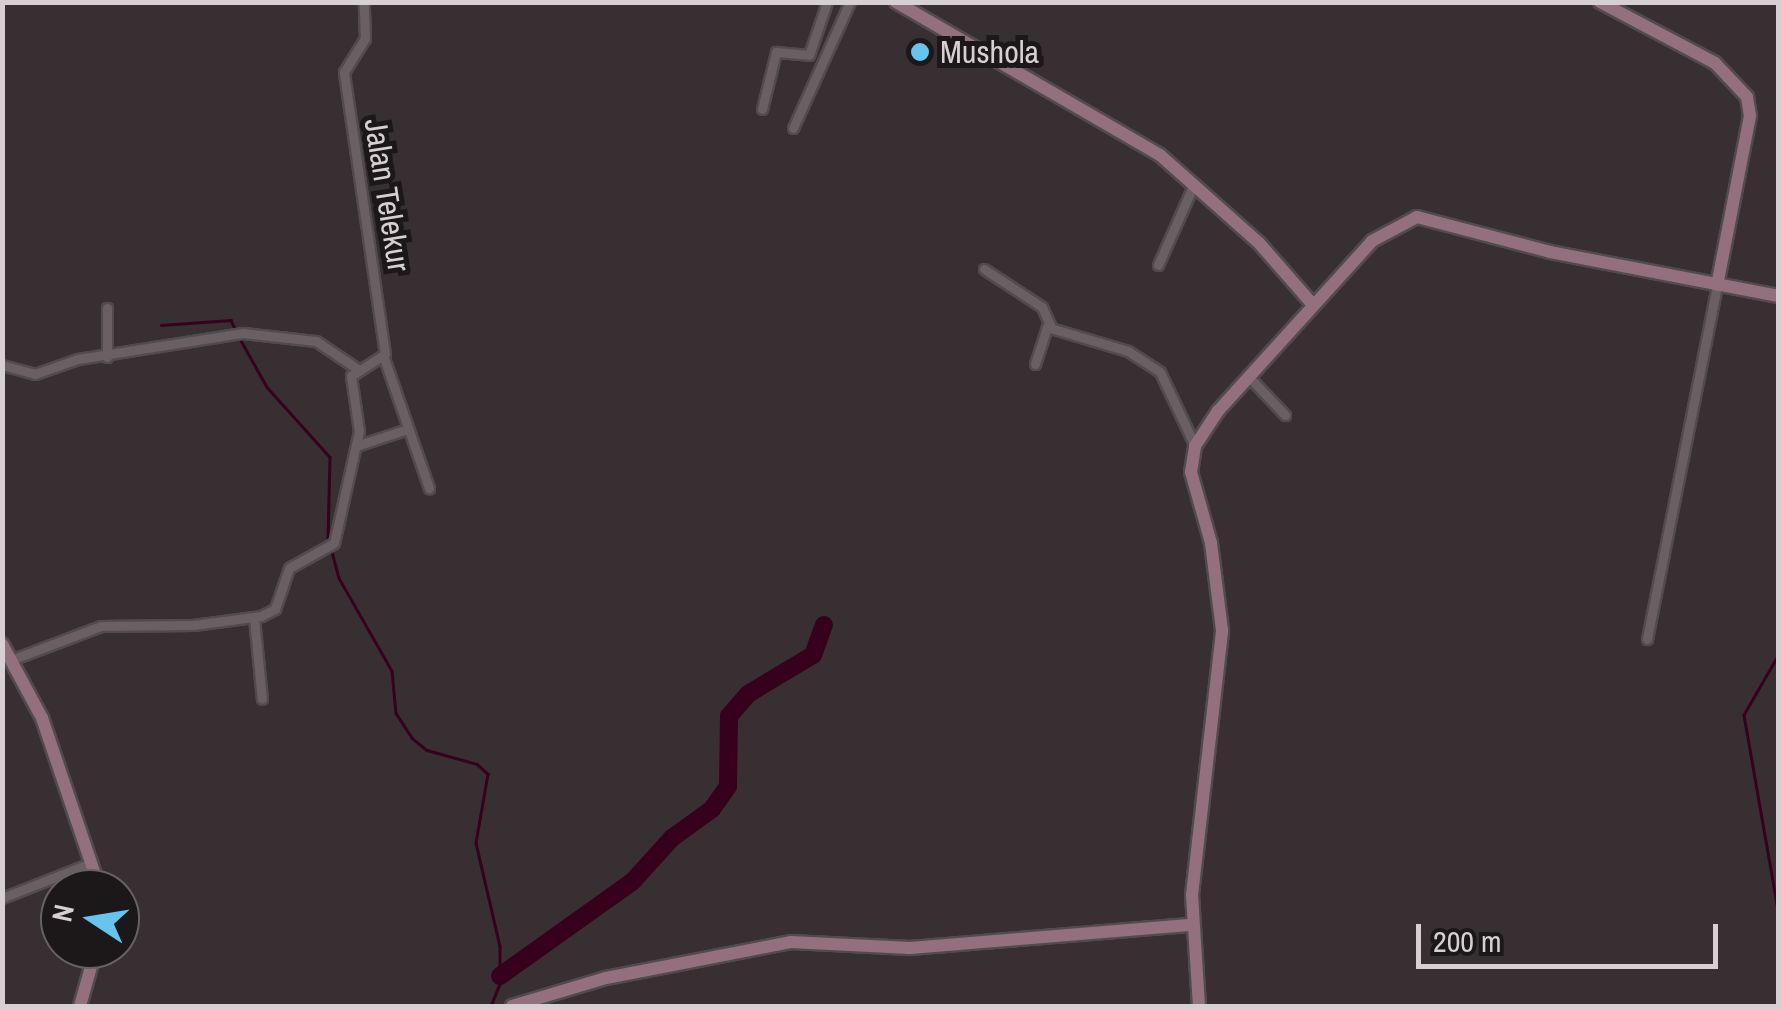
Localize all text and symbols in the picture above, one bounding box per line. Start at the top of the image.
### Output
place label: Mushola [940,33,1039,71]
marker: Mushola [909,41,931,63]
street label: Jalan Telekur [356,116,418,274]
north arrow [40,869,140,969]
text: N [42,901,83,925]
scale bar [1421,904,1724,966]
text: 200 m [1433,921,1501,961]

